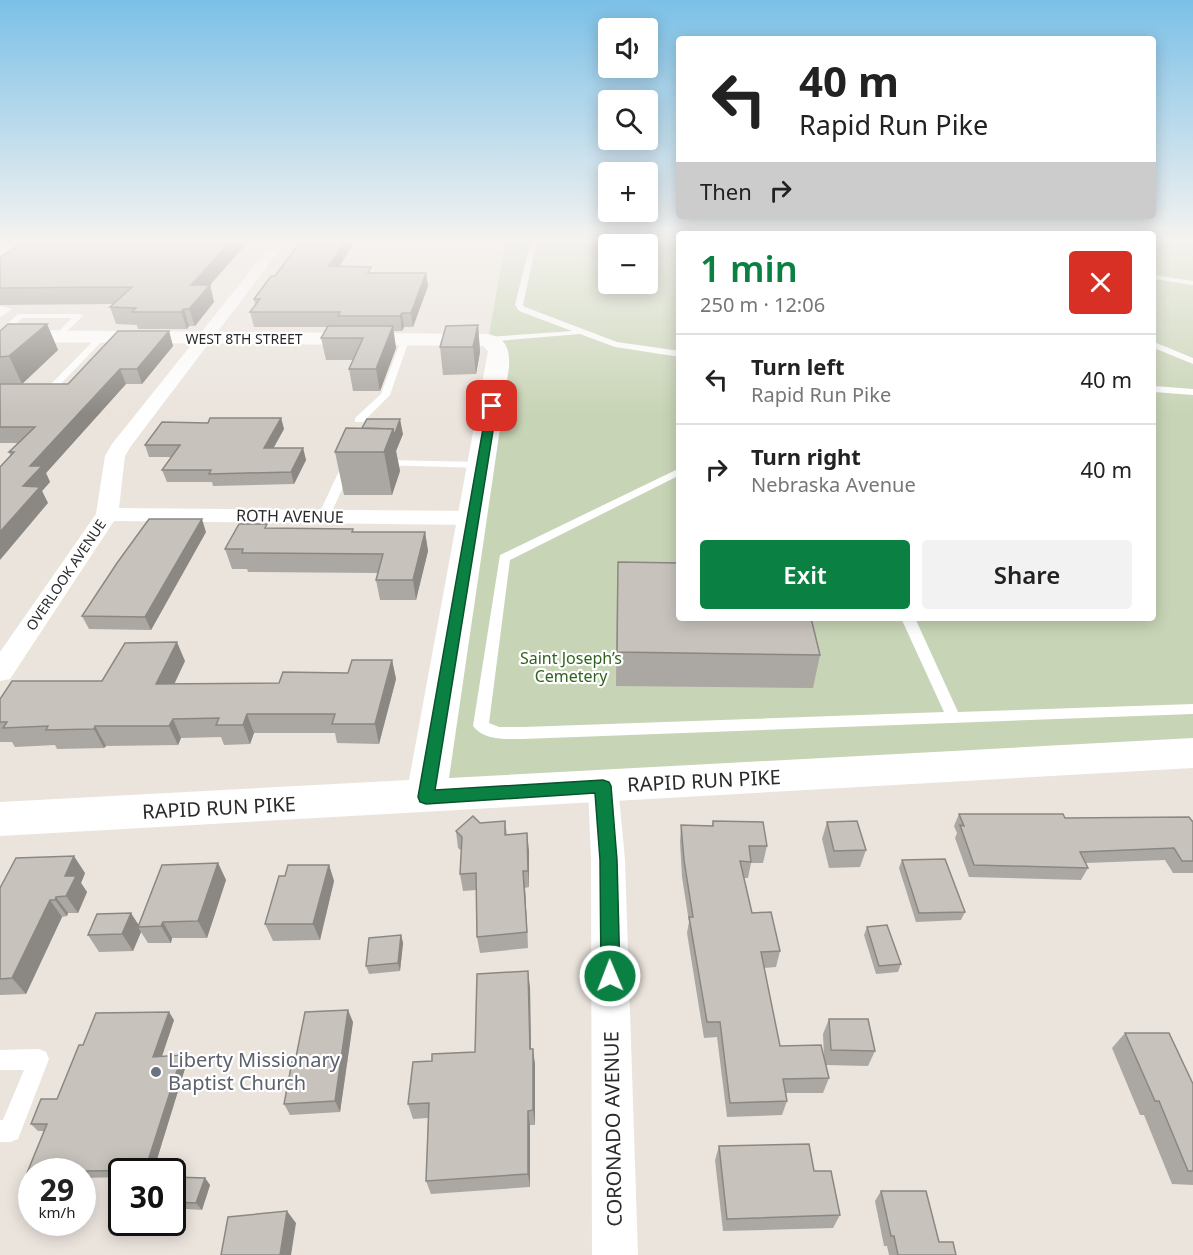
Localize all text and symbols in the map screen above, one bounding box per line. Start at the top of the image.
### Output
map controls [598,18,658,294]
button: sound [598,18,658,78]
text: 40 m [799,52,899,109]
icon: left [700,60,778,138]
button: search [598,90,658,150]
text: Rapid Run Pike [799,106,988,143]
button: + [598,162,658,222]
icon: right [764,174,797,207]
text: Then [700,176,752,206]
button: − [598,234,658,294]
text: 1 min [700,244,798,293]
button: close [1069,251,1132,314]
text: 250 m · 12:06 [700,291,825,318]
street label: WEST 8TH STREET [185,329,303,348]
text: Turn left [751,351,845,381]
icon: left [700,363,733,396]
text: 40 m [1081,364,1132,394]
pin [466,380,517,431]
text: Rapid Run Pike [751,381,891,408]
icon: arrive [475,389,508,422]
text: Turn right [751,441,861,471]
icon: right [700,453,733,486]
text: 40 m [1081,454,1132,484]
text: Nebraska Avenue [751,471,916,498]
street label: ROTH AVENUE [236,504,344,528]
street label: OVERLOOK AVENUE [21,515,110,634]
button: Exit [700,540,910,609]
button: Share [922,540,1132,609]
park label: Saint Joseph’s Cemetery [520,647,622,687]
street label: RAPID RUN PIKE [626,763,781,798]
street label: RAPID RUN PIKE [141,790,296,825]
position arrow [578,944,642,1008]
street label: CORONADO AVENUE [597,1031,628,1227]
place label: Liberty Missionary Baptist Church [168,1046,341,1096]
marker: Liberty Missionary Baptist Church [149,1065,163,1079]
speed limit sign: 30 [108,1158,186,1236]
text: 29 [40,1169,74,1210]
text: km/h [39,1202,75,1222]

